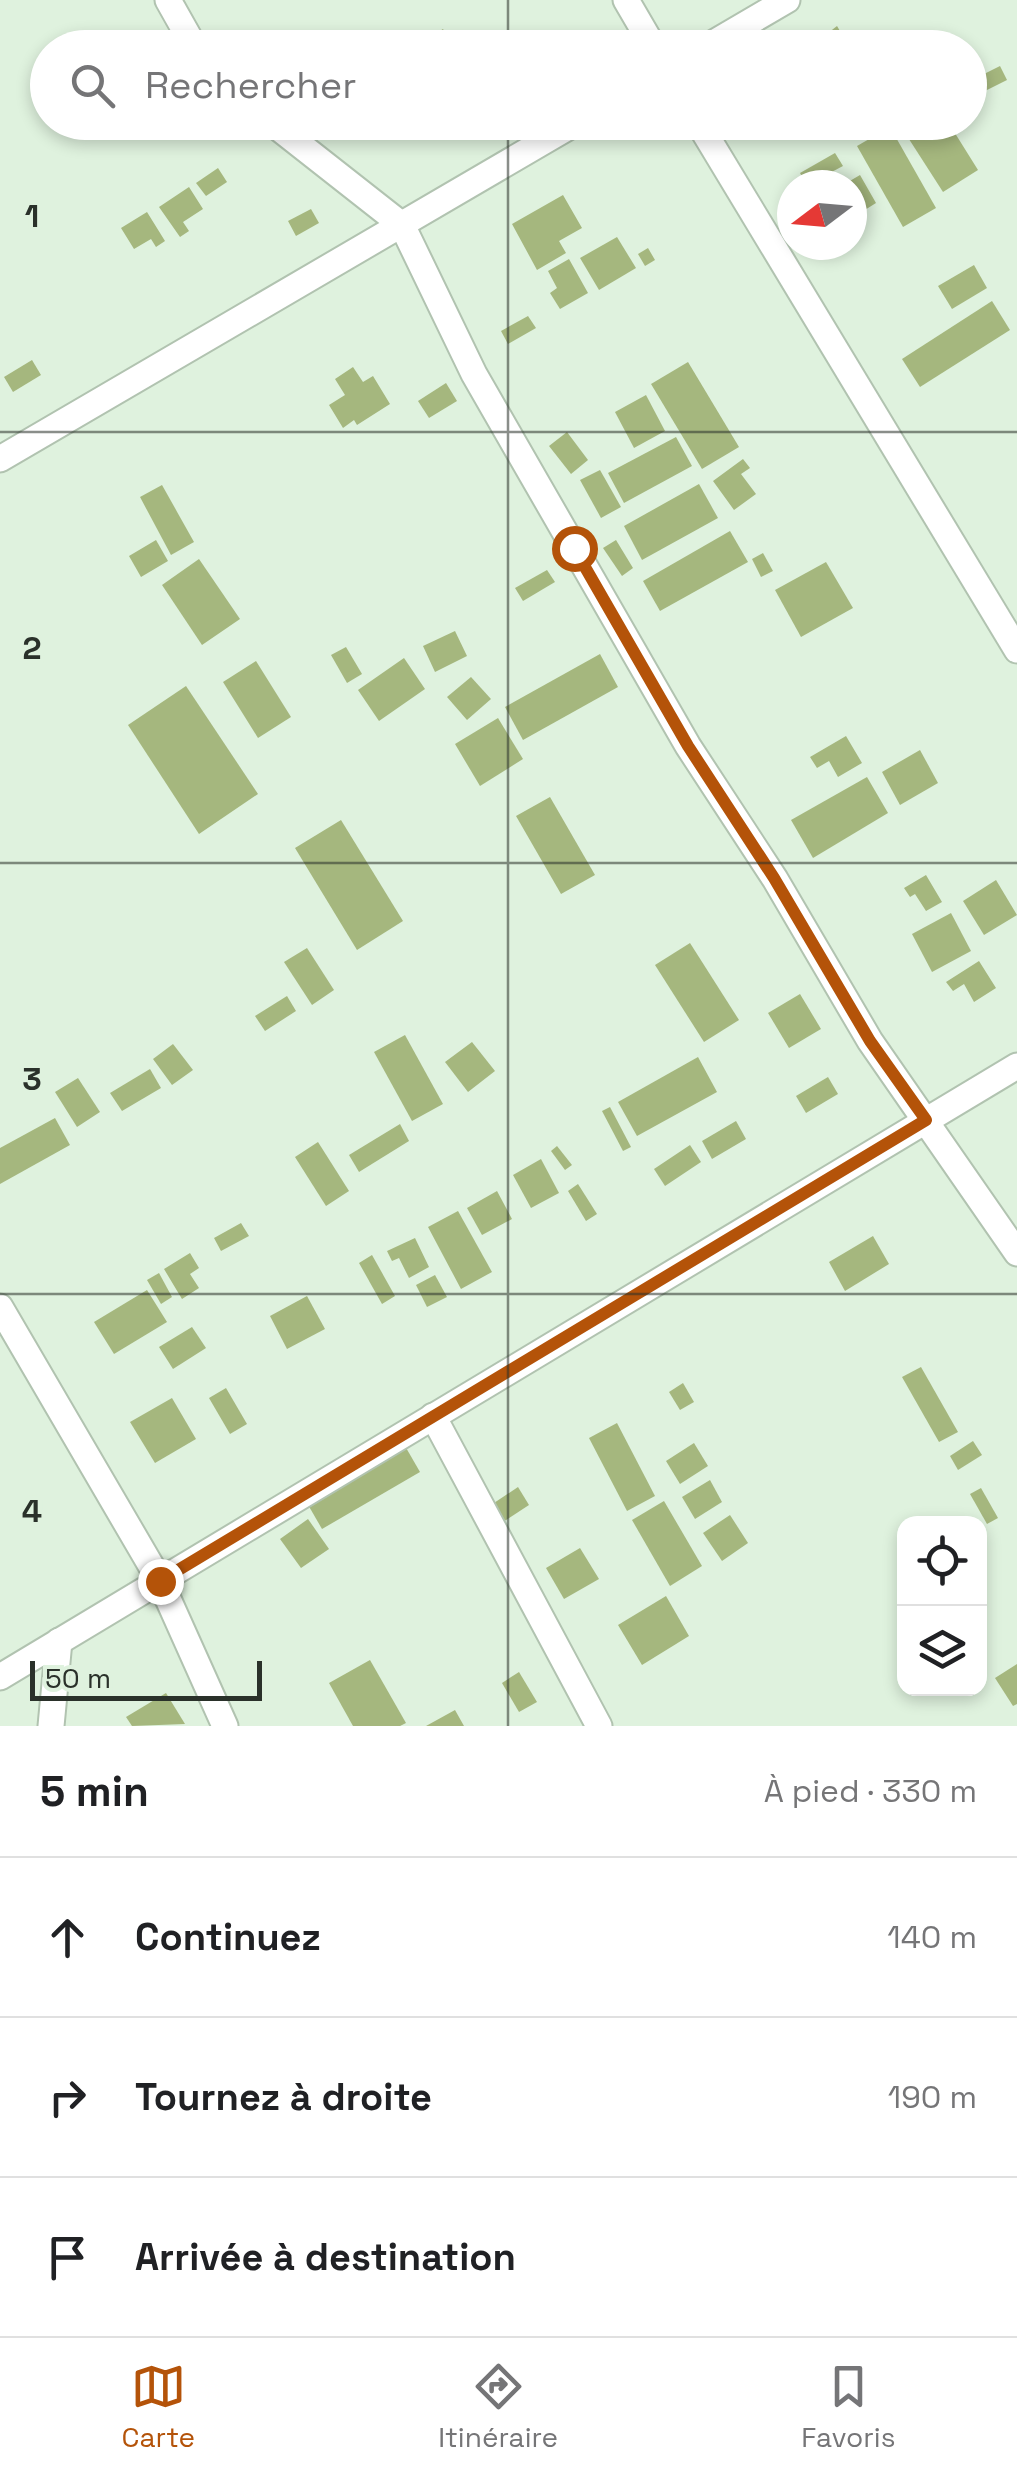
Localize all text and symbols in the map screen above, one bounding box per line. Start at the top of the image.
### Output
search box [30,30,987,140]
icon: search [65,58,120,113]
text: Rechercher [145,61,356,109]
north arrow [777,170,867,260]
text: 1 [25,196,39,236]
route start [552,526,598,572]
text: 2 [22,628,42,668]
text: 3 [22,1059,42,1099]
text: 4 [22,1491,42,1531]
map controls [897,1516,987,1696]
button: locate [897,1516,987,1606]
route end [138,1559,184,1605]
button: layers [897,1606,987,1696]
scale bar [30,1656,262,1700]
text: 50 m [45,1660,111,1696]
text: 5 min [40,1765,149,1818]
text: À pied · 330 m [764,1771,977,1811]
icon: ahead [40,1910,95,1965]
text: Continuez [135,1913,321,1961]
text: 140 m [887,1917,977,1957]
icon: right [40,2070,95,2125]
text: Tournez à droite [135,2073,432,2121]
text: 190 m [888,2077,977,2117]
icon: arrive [40,2230,95,2285]
text: Arrivée à destination [135,2233,516,2281]
tab: Carte [122,2359,195,2455]
tab: Itinéraire [438,2359,558,2455]
tab: Favoris [801,2359,895,2455]

